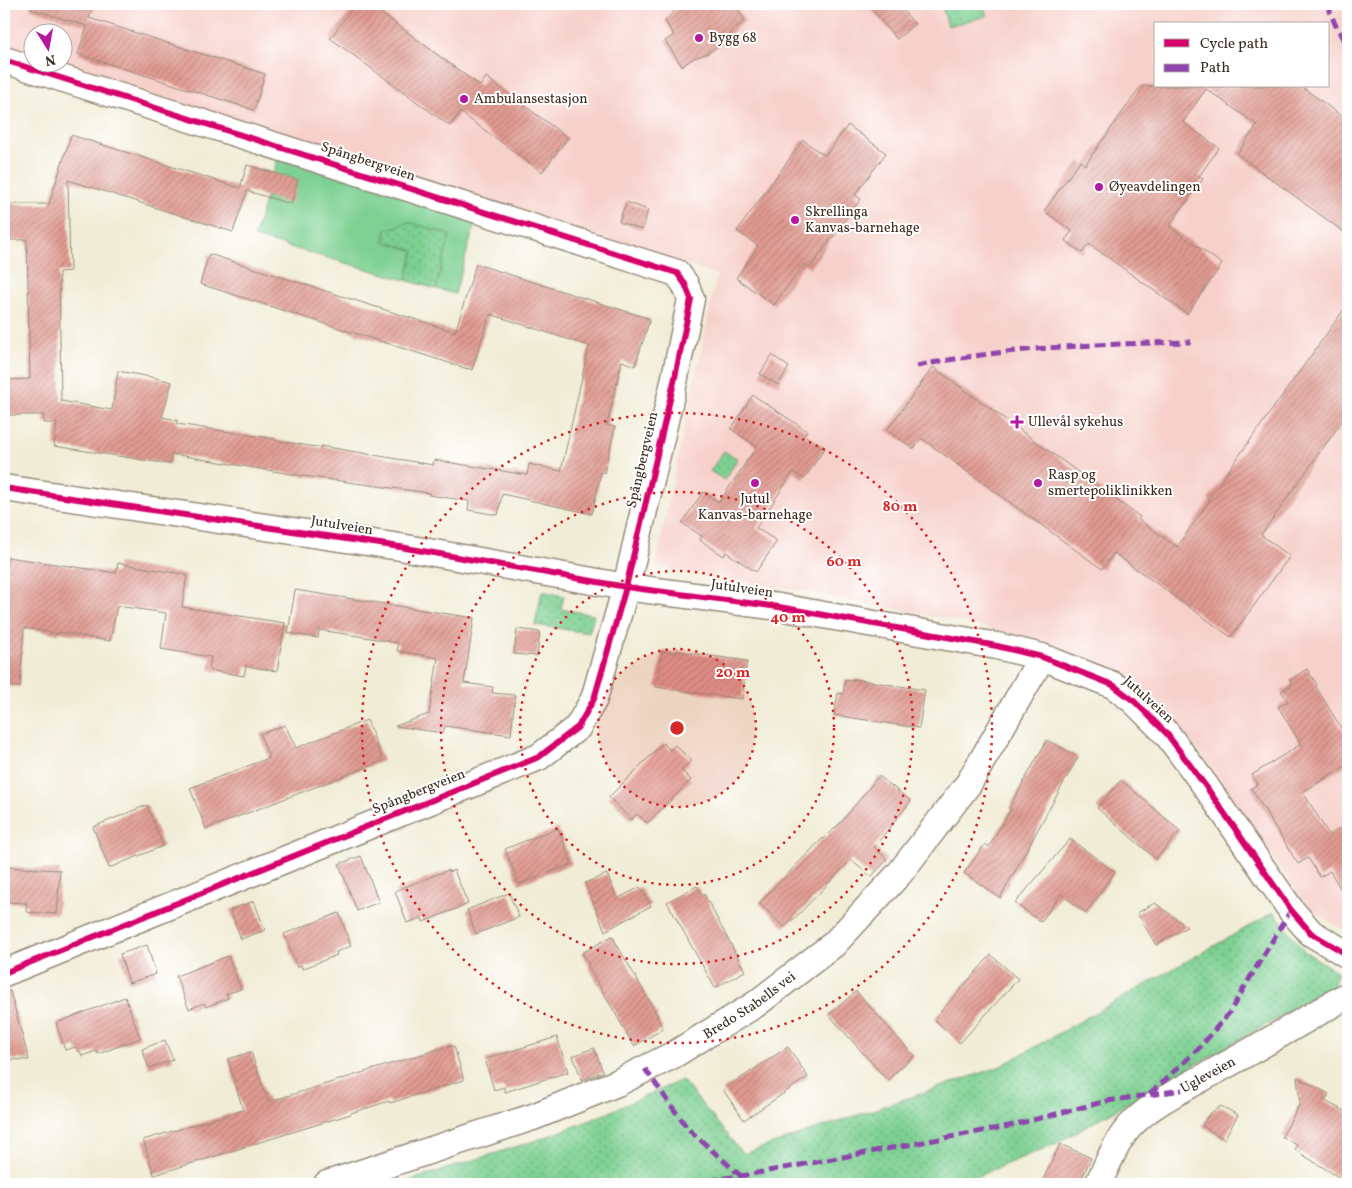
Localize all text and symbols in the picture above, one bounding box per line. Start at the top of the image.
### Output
north arrow [22,22,72,72]
legend [1154,22,1330,88]
place label: Bygg 68 [709,29,757,48]
marker: Bygg 68 [693,32,705,44]
text: Cycle path [1200,34,1268,55]
text: N [43,49,57,70]
text: Path [1200,58,1230,79]
place label: Ambulansestasjon [474,90,588,109]
marker: Ambulansestasjon [458,93,470,105]
street label: Spångbergveien [318,138,418,186]
place label: Øyeavdelingen [1109,178,1201,197]
marker: Øyeavdelingen [1093,181,1105,193]
place label: Skrellinga Kanvas-barnehage [805,203,920,238]
marker: Skrellinga Kanvas-barnehage [789,214,801,226]
street label: Spångbergveien [623,410,663,510]
place label: Ullevål sykehus [1028,413,1123,432]
marker: Ullevål sykehus [1010,415,1024,429]
place label: Rasp og smertepoliklinikken [1048,466,1173,501]
marker: Jutul Kanvas-barnehage [749,477,761,489]
marker: Rasp og smertepoliklinikken [1032,477,1044,489]
place label: Jutul Kanvas-barnehage [698,490,813,525]
text: 80 m [883,497,918,518]
street label: Jutulveien [310,512,374,540]
text: 60 m [827,552,862,573]
street label: Jutulveien [710,575,774,603]
text: 40 m [770,608,806,629]
text: 20 m [716,663,751,684]
street label: Jutulveien [1118,672,1178,728]
centre of rings [668,719,686,737]
street label: Spångbergveien [370,765,468,819]
street label: Bredo Stabells vei [700,967,800,1044]
street label: Ugleveien [1177,1052,1239,1098]

